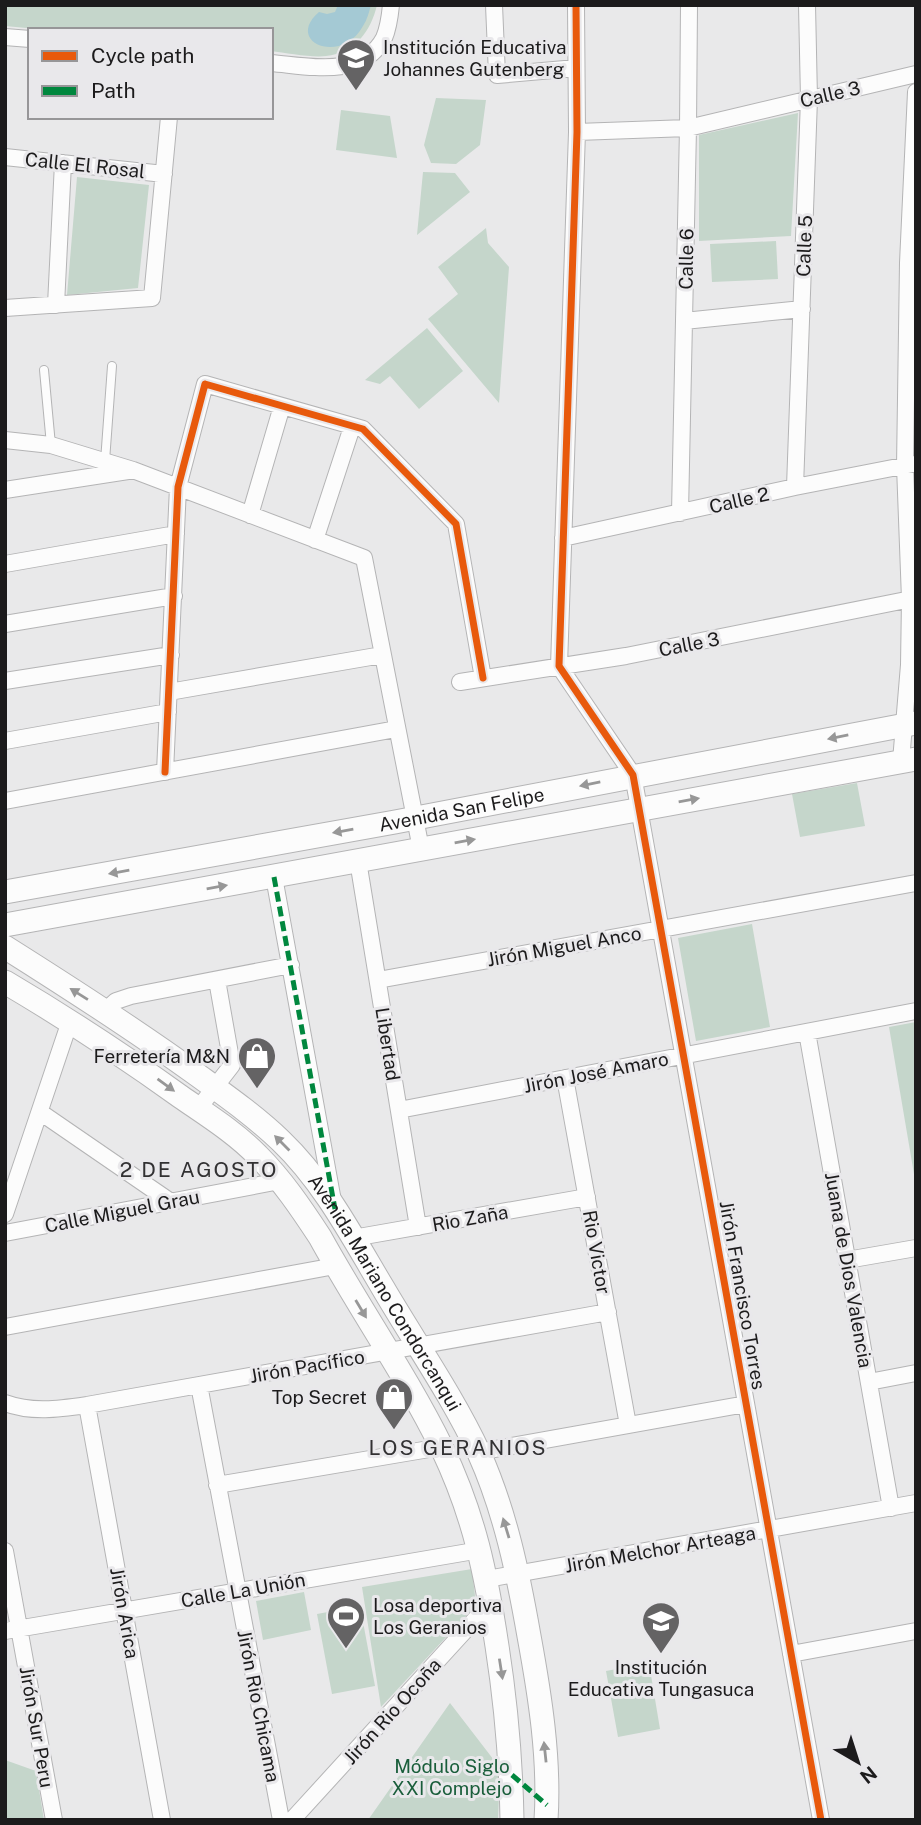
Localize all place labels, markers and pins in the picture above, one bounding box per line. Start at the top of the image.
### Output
place label: Institución Educativa Johannes Gutenberg [383,36,567,80]
school or university icon: Institución Educativa Johannes Gutenberg [335,37,377,92]
shop icon: Ferretería M&N [236,1035,278,1090]
place label: Ferretería M&N [94,1045,230,1067]
shop icon: Top Secret [373,1376,415,1431]
place label: Top Secret [272,1386,367,1408]
place label: Losa deportiva Los Geranios [373,1594,502,1638]
sports icon: Losa deportiva Los Geranios [325,1595,367,1650]
school or university icon: Institución Educativa Tungasuca [640,1600,682,1655]
place label: Institución Educativa Tungasuca [568,1656,754,1700]

